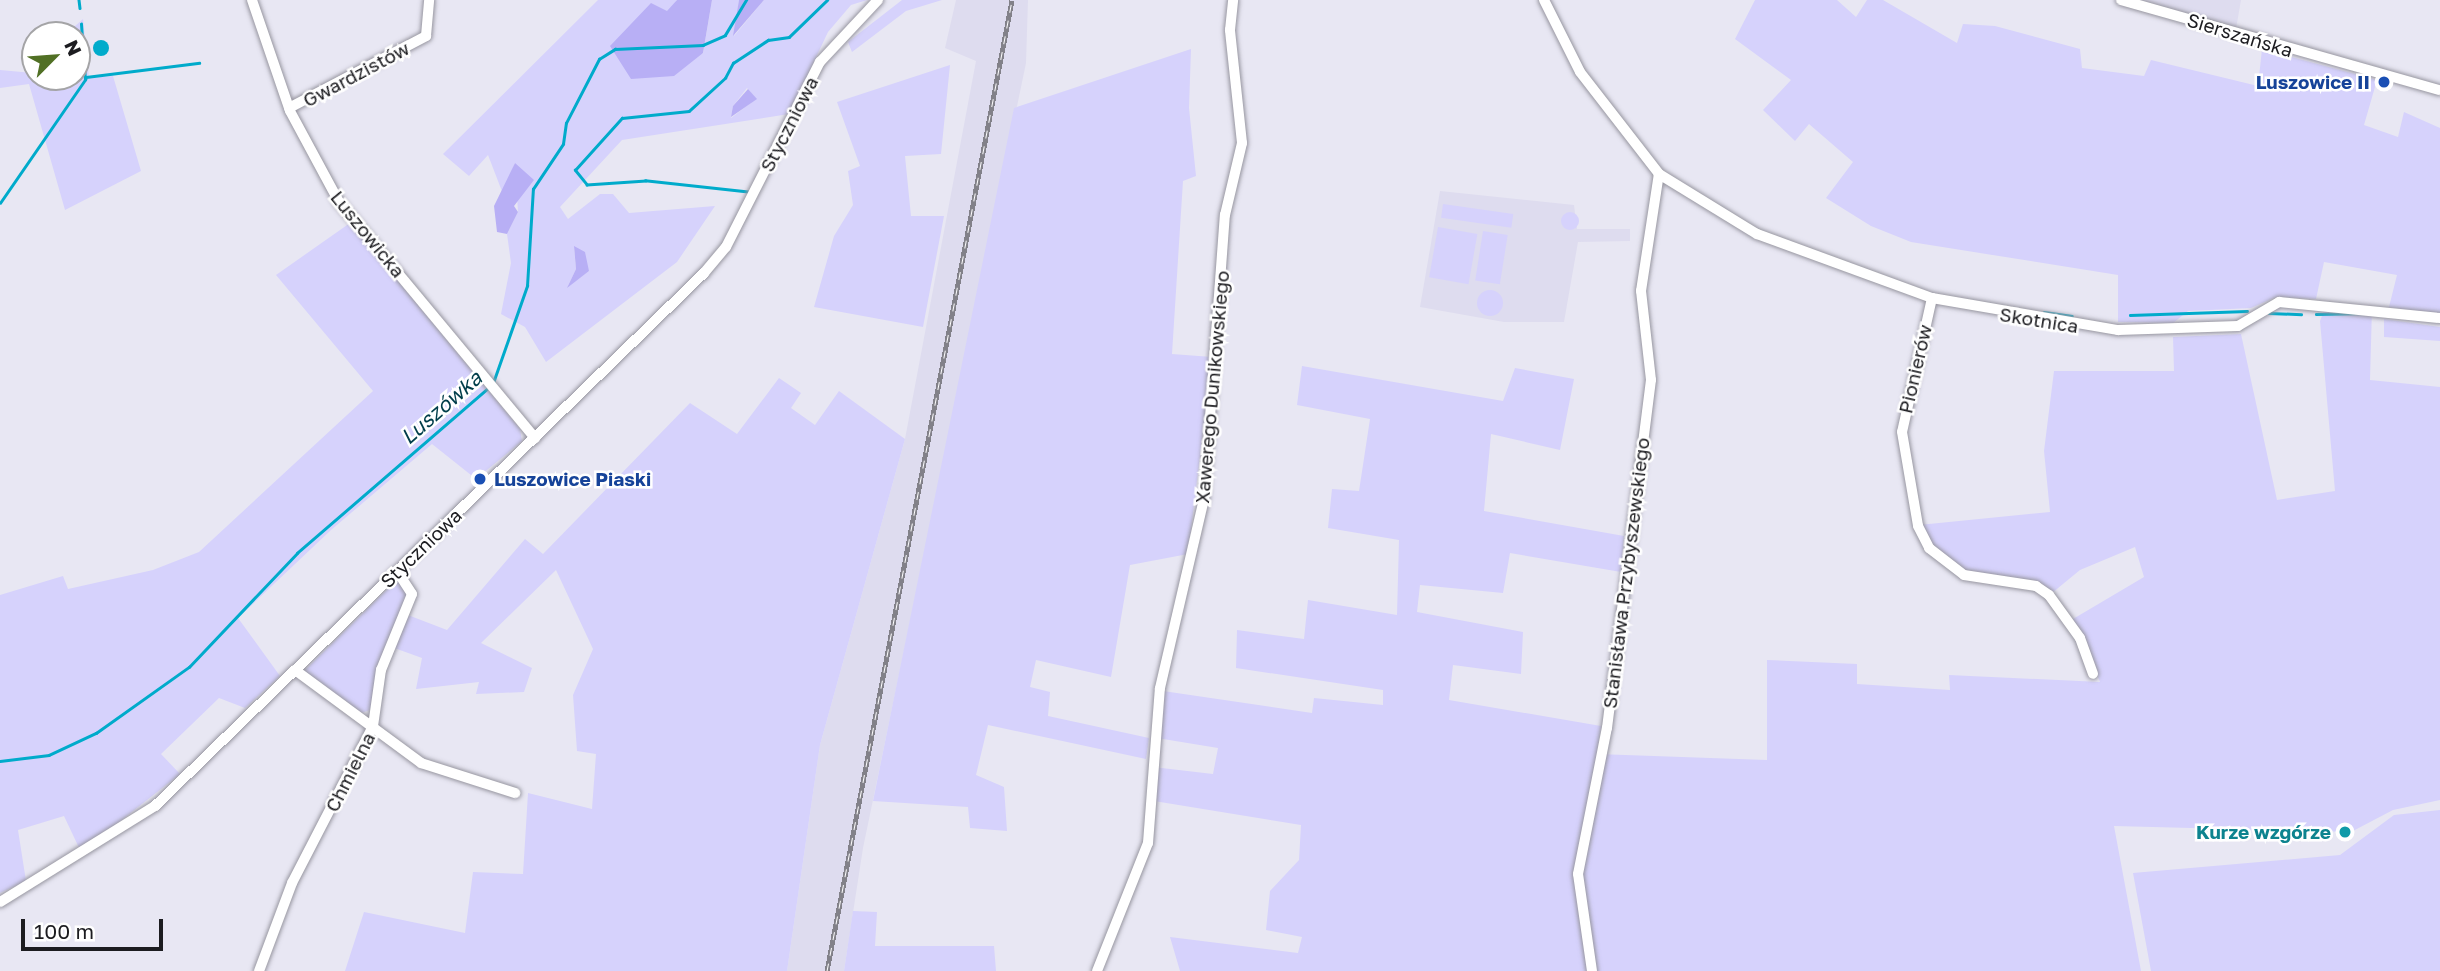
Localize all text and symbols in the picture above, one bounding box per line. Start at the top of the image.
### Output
street label: Sierszańska [2184,8,2296,62]
north arrow [21,21,91,91]
text: N [60,36,87,59]
street label: Gwardzistów [299,36,413,112]
place label: Luszowice II [2256,71,2370,93]
street label: Styczniowa [755,73,823,175]
marker: Luszowice II [2376,74,2392,90]
street label: Luszowicka [326,186,410,282]
street label: Xawerego Dunikowskiego [1190,270,1234,504]
street label: Skotnica [1998,303,2080,337]
street label: Pionierów [1894,322,1936,416]
water label: Luszówka [395,365,487,449]
street label: Stanisława Przybyszewskiego [1598,436,1654,710]
place label: Luszowice Piaski [494,468,651,490]
marker: Luszowice Piaski [472,471,488,487]
street label: Styczniowa [376,504,466,592]
street label: Chmielna [320,728,380,816]
place label: Kurze wzgórze [2196,821,2331,843]
marker: Kurze wzgórze [2337,824,2353,840]
scale bar [24,904,166,948]
text: 100 m [34,918,94,944]

